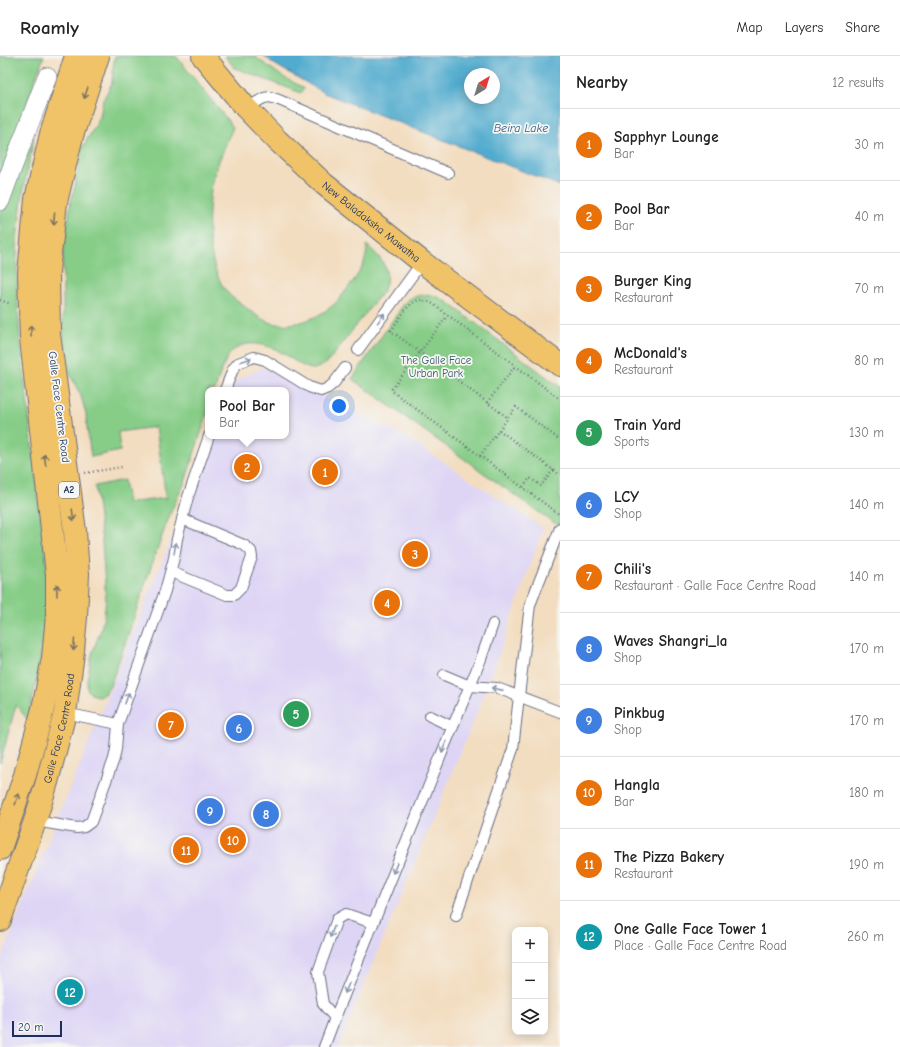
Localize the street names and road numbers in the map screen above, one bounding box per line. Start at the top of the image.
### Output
street label: New Baladaksha Mawatha [320,179,423,265]
street label: Galle Face Centre Road [46,351,72,464]
road number: A2 [59,482,79,498]
street label: Galle Face Centre Road [40,672,77,785]

